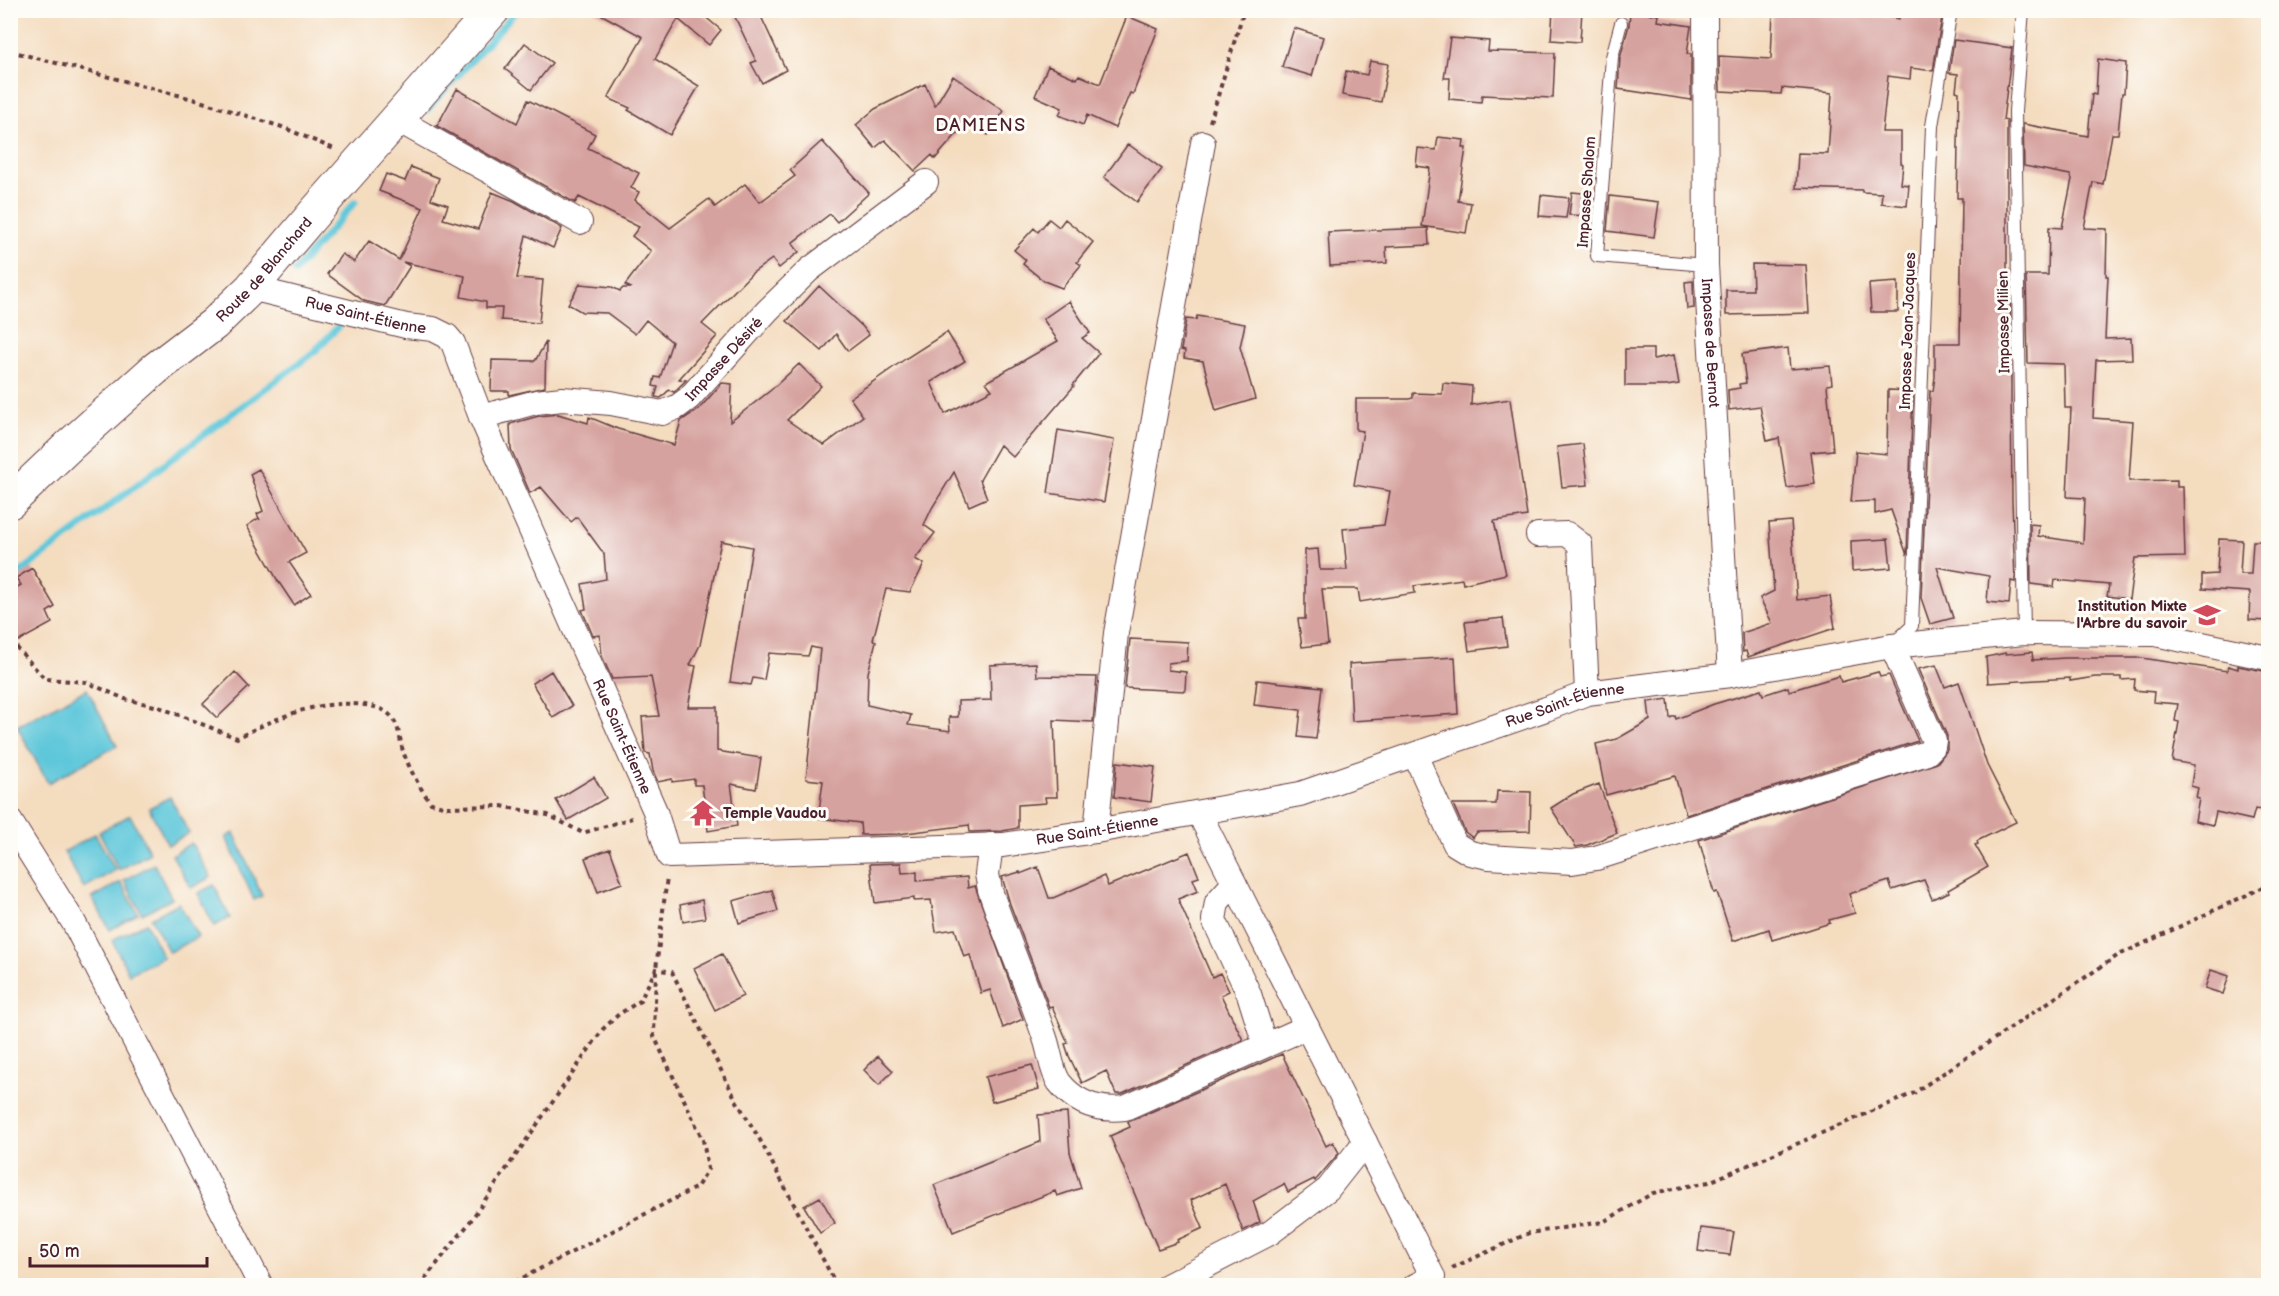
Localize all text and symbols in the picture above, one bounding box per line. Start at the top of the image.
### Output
district label: DAMIENS [935,115,1027,136]
street label: Impasse Shalom [1574,136,1600,248]
street label: Route de Blanchard [212,213,316,326]
street label: Impasse Jean-Jacques [1896,251,1920,410]
street label: Impasse Milien [1994,270,2014,374]
street label: Impasse de Bernot [1697,278,1724,409]
street label: Rue Saint-Étienne [303,292,427,338]
street label: Impasse Désiré [681,313,767,405]
place label: Institution Mixte l'Arbre du savoir [2077,597,2188,633]
school or university icon: Institution Mixte l'Arbre du savoir [2192,600,2222,630]
street label: Rue Saint-Étienne [588,676,656,797]
street label: Rue Saint-Étienne [1503,679,1625,732]
temple icon: Temple Vaudou [688,798,718,828]
place label: Temple Vaudou [723,804,826,823]
street label: Rue Saint-Étienne [1035,810,1160,849]
scale bar [30,1230,207,1268]
text: 50 m [39,1241,80,1262]

